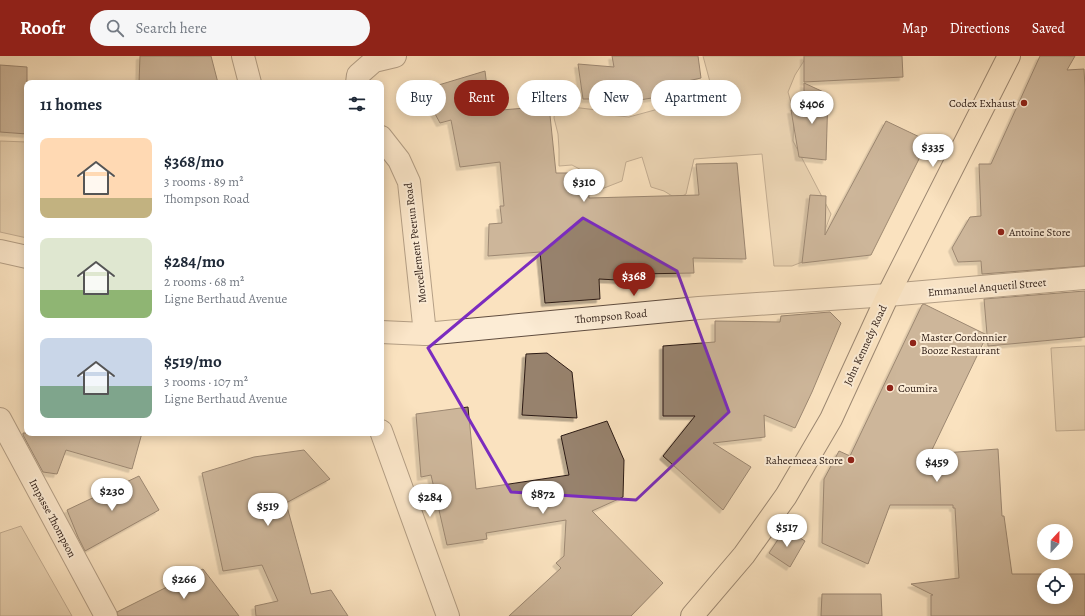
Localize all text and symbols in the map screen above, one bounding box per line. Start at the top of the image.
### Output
search box [90,10,370,46]
text: Roofr [20,15,66,41]
icon: search [104,17,126,39]
text: Search here [136,18,207,38]
text: Map [902,19,928,38]
text: Directions [950,19,1010,38]
text: Saved [1032,19,1065,38]
chip: Buy [396,80,446,116]
chip: Rent [454,80,509,116]
chip: Filters [517,80,581,116]
chip: New [589,80,643,116]
chip: Apartment [651,80,741,116]
pin: $406 [788,91,836,125]
text: 11 homes [40,93,102,116]
icon: filters [346,93,368,115]
text: $406 [800,95,824,112]
place label: Codex Exhaust [949,96,1016,111]
marker: Codex Exhaust [1019,98,1029,108]
pin: $335 [909,134,957,168]
text: $335 [922,138,944,155]
text: $368/mo [164,150,224,173]
icon: home [72,154,120,202]
pin: $310 [560,169,608,203]
text: 3 rooms · 89 m² [164,173,243,190]
text: $310 [573,173,595,190]
street label: Morcellement Peerun Road [401,182,430,304]
text: Thompson Road [164,190,250,207]
place label: Antoine Store [1008,225,1071,240]
marker: Antoine Store [996,227,1006,237]
text: $284/mo [164,250,225,273]
icon: home [72,254,120,302]
pin: $368 [610,263,658,297]
text: $368 [622,267,646,284]
text: 2 rooms · 68 m² [164,273,244,290]
street label: Emmanuel Anquetil Street [927,275,1047,300]
text: Ligne Berthaud Avenue [164,290,287,307]
street label: John Kennedy Road [840,302,891,388]
street label: Thompson Road [574,306,648,327]
place label: Master Cordonnier Booze Restaurant [921,330,1007,358]
marker: Master Cordonnier Booze Restaurant [908,338,918,348]
text: $519/mo [164,350,222,373]
icon: home [72,354,120,402]
text: 3 rooms · 107 m² [164,373,248,390]
place label: Coumira [898,381,938,396]
marker: Coumira [885,383,895,393]
text: Ligne Berthaud Avenue [164,390,287,407]
pin: $459 [913,449,961,483]
place label: Raheemeea Store [765,453,843,468]
text: $459 [925,453,949,470]
marker: Raheemeea Store [846,455,856,465]
street label: Impasse Thompson [25,476,80,560]
pin: $230 [88,478,136,512]
pin: $872 [519,481,567,515]
text: $230 [100,482,124,499]
pin: $284 [406,484,454,518]
text: $872 [531,485,555,502]
text: $284 [418,488,442,505]
pin: $519 [244,493,292,527]
text: $519 [257,497,279,514]
pin: $517 [763,514,811,548]
text: $517 [776,518,798,535]
north arrow [1037,524,1073,560]
map controls [1037,524,1073,604]
pin: $266 [160,566,208,600]
button: locate [1037,568,1073,604]
text: $266 [172,570,196,587]

